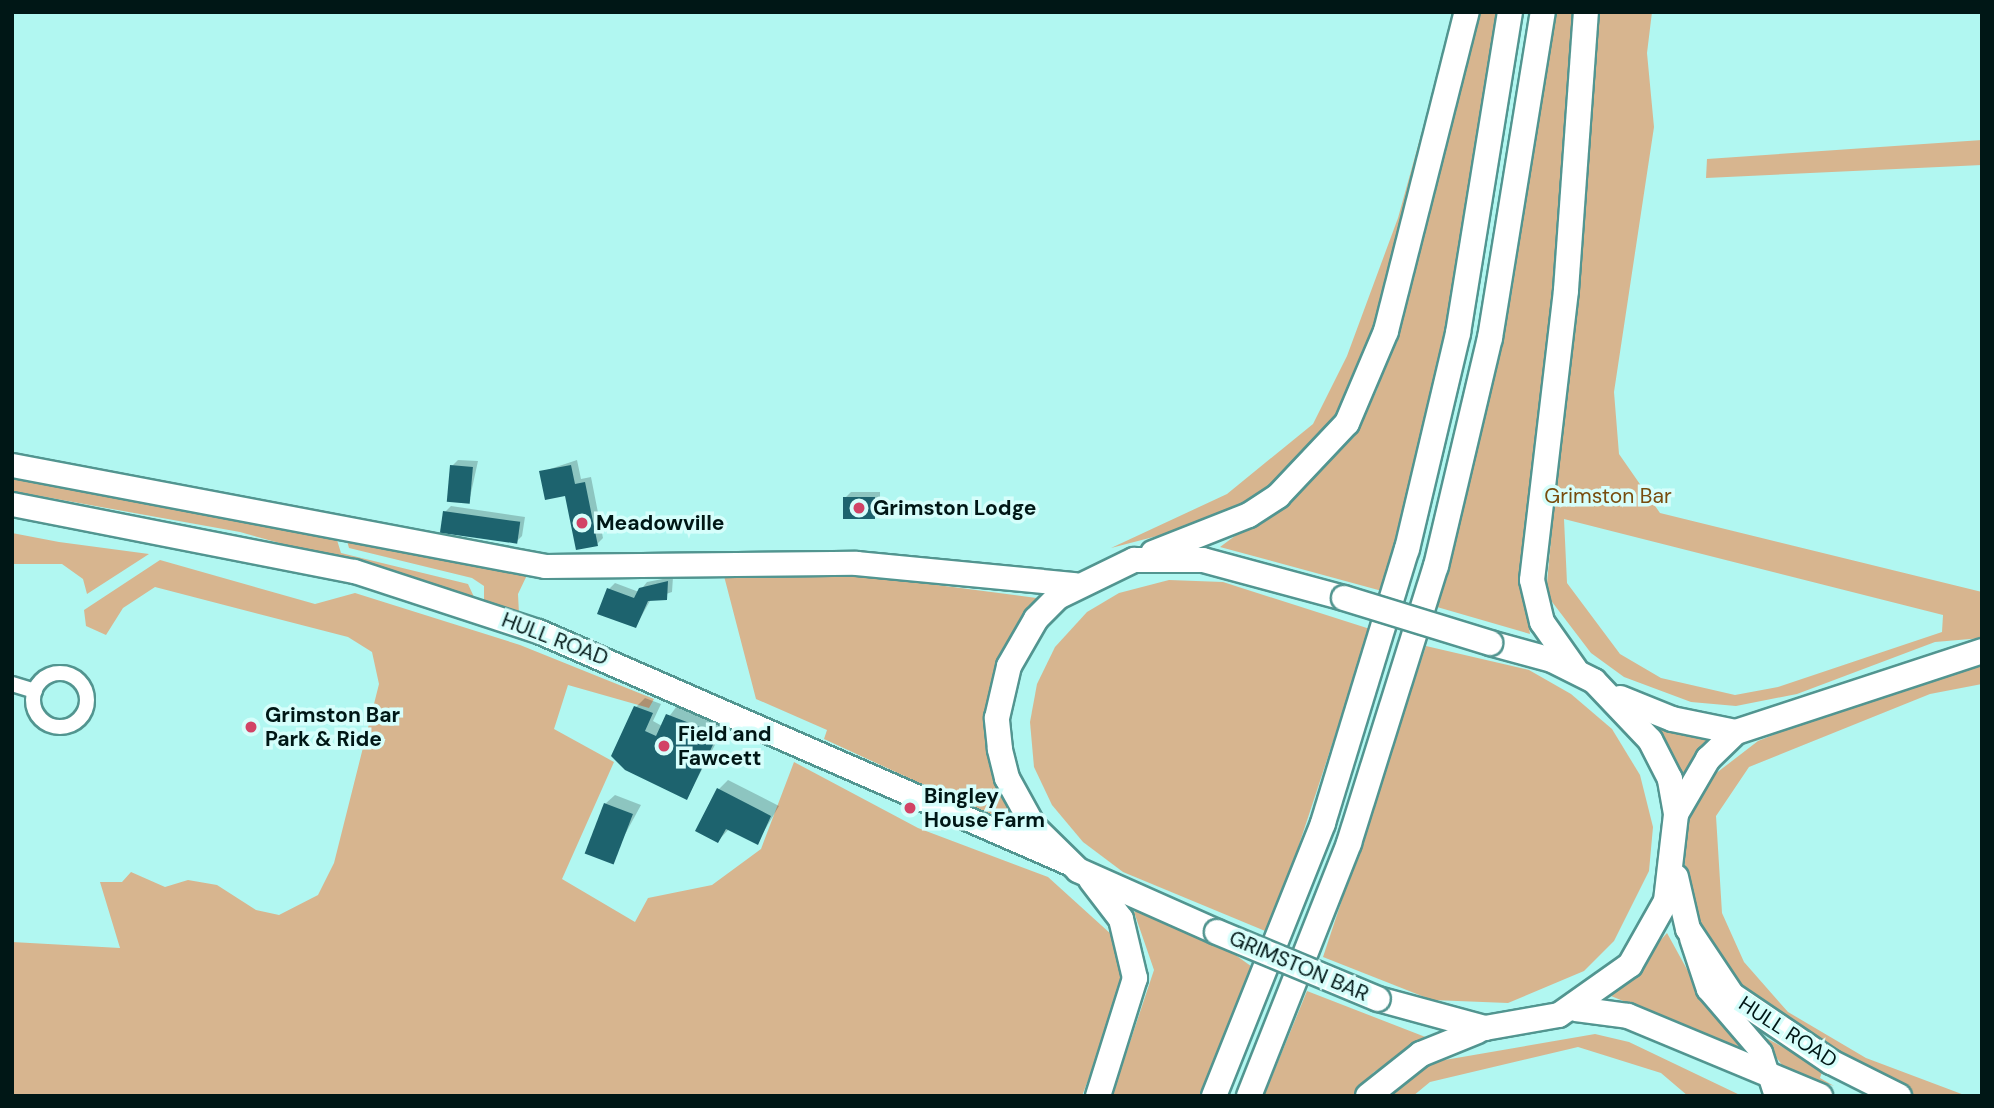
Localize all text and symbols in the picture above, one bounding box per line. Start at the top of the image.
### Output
park label: Grimston Bar [1544,483,1672,509]
place label: Grimston Lodge [873,495,1036,521]
marker: Grimston Lodge [851,500,867,516]
place label: Meadowville [596,510,724,536]
marker: Meadowville [574,515,590,531]
street label: HULL ROAD [498,607,612,671]
place label: Grimston Bar Park & Ride [265,702,400,752]
marker: Grimston Bar Park & Ride [243,719,259,735]
place label: Field and Fawcett [678,721,771,771]
marker: Field and Fawcett [656,738,672,754]
place label: Bingley House Farm [924,783,1045,833]
marker: Bingley House Farm [902,800,918,816]
street label: GRIMSTON BAR [1226,925,1372,1007]
street label: HULL ROAD [1734,991,1842,1073]

